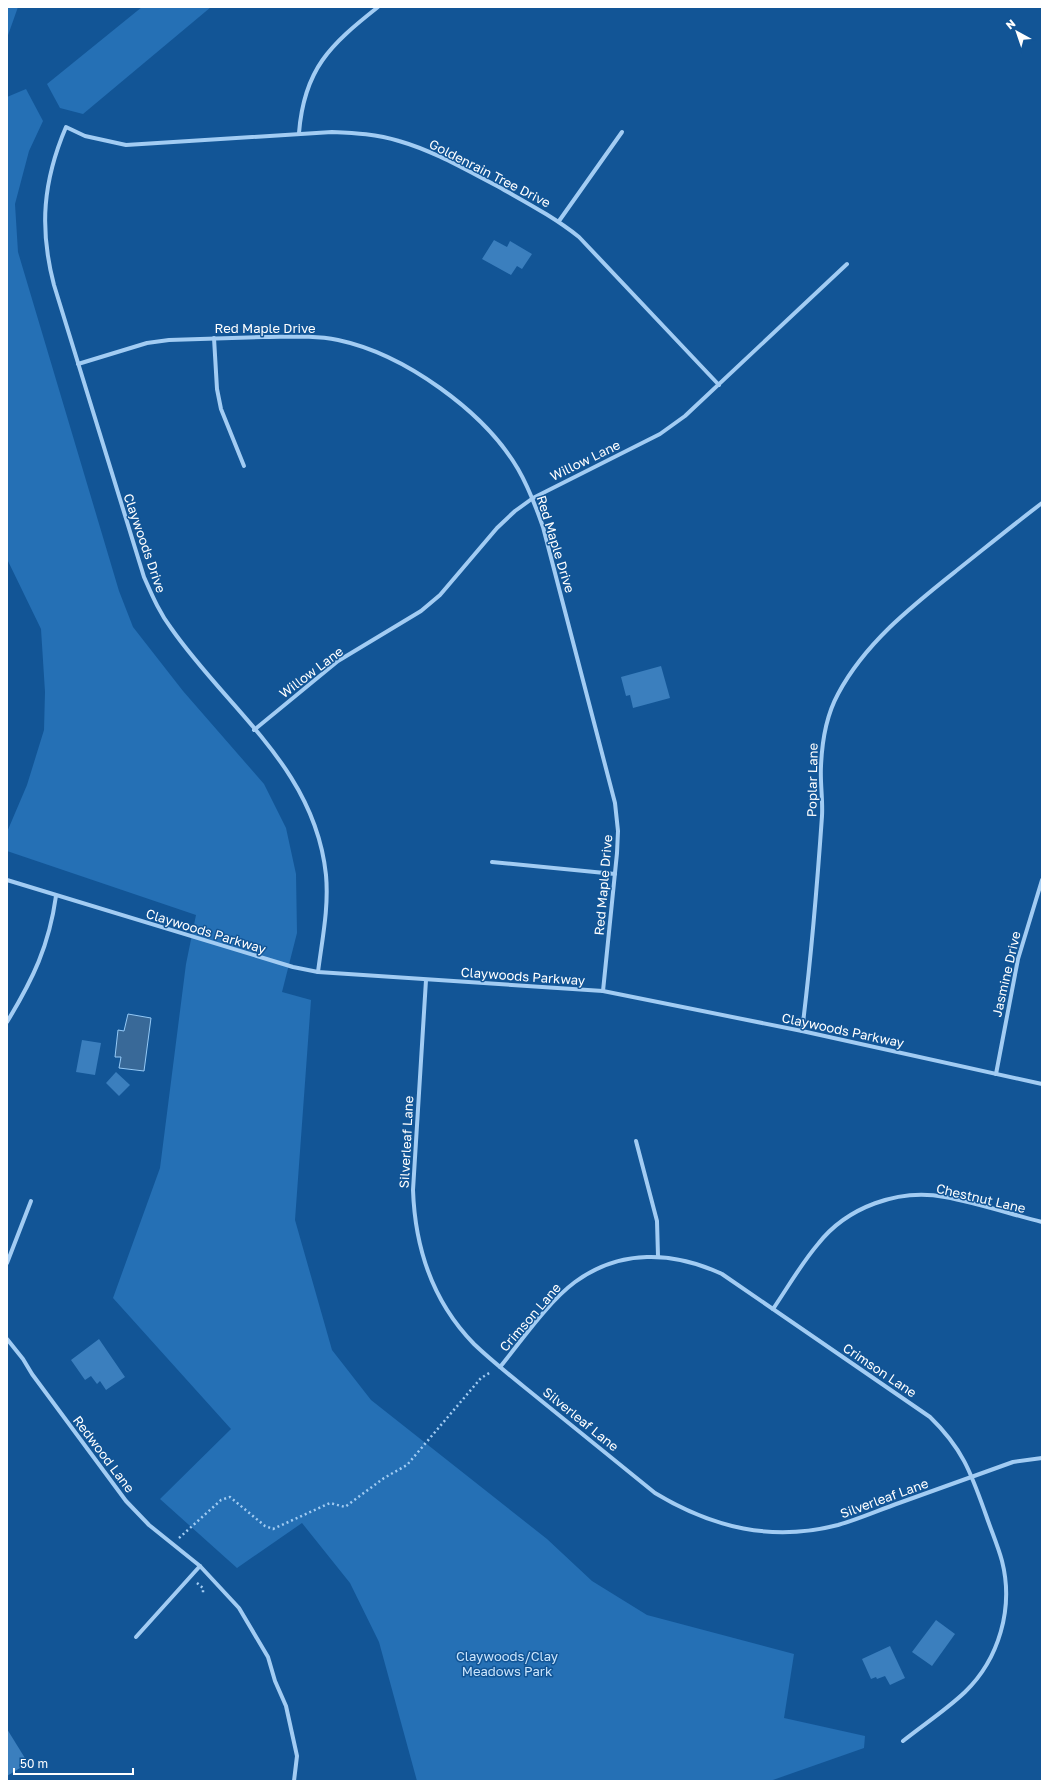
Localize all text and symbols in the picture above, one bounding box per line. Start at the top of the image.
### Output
north arrow [997,12,1037,52]
text: N [1003,16,1018,32]
street label: Goldenrain Tree Drive [427,135,553,211]
street label: Red Maple Drive [214,320,316,336]
street label: Willow Lane [547,436,623,484]
street label: Claywoods Drive [121,491,169,595]
street label: Red Maple Drive [534,493,578,595]
street label: Willow Lane [276,643,346,701]
street label: Poplar Lane [803,743,821,817]
street label: Red Maple Drive [591,834,615,936]
street label: Claywoods Parkway [144,905,269,957]
street label: Jasmine Drive [988,930,1024,1018]
street label: Claywoods Parkway [460,964,586,988]
street label: Claywoods Parkway [780,1009,906,1051]
street label: Silverleaf Lane [396,1095,416,1189]
street label: Chestnut Lane [935,1180,1027,1216]
street label: Crimson Lane [496,1280,564,1354]
street label: Crimson Lane [840,1340,920,1400]
street label: Silverleaf Lane [540,1384,622,1454]
street label: Redwood Lane [70,1412,138,1496]
street label: Silverleaf Lane [838,1475,930,1521]
park label: Claywoods/Clay Meadows Park [456,1648,559,1679]
scale bar [14,1750,133,1776]
text: 50 m [20,1756,48,1771]

